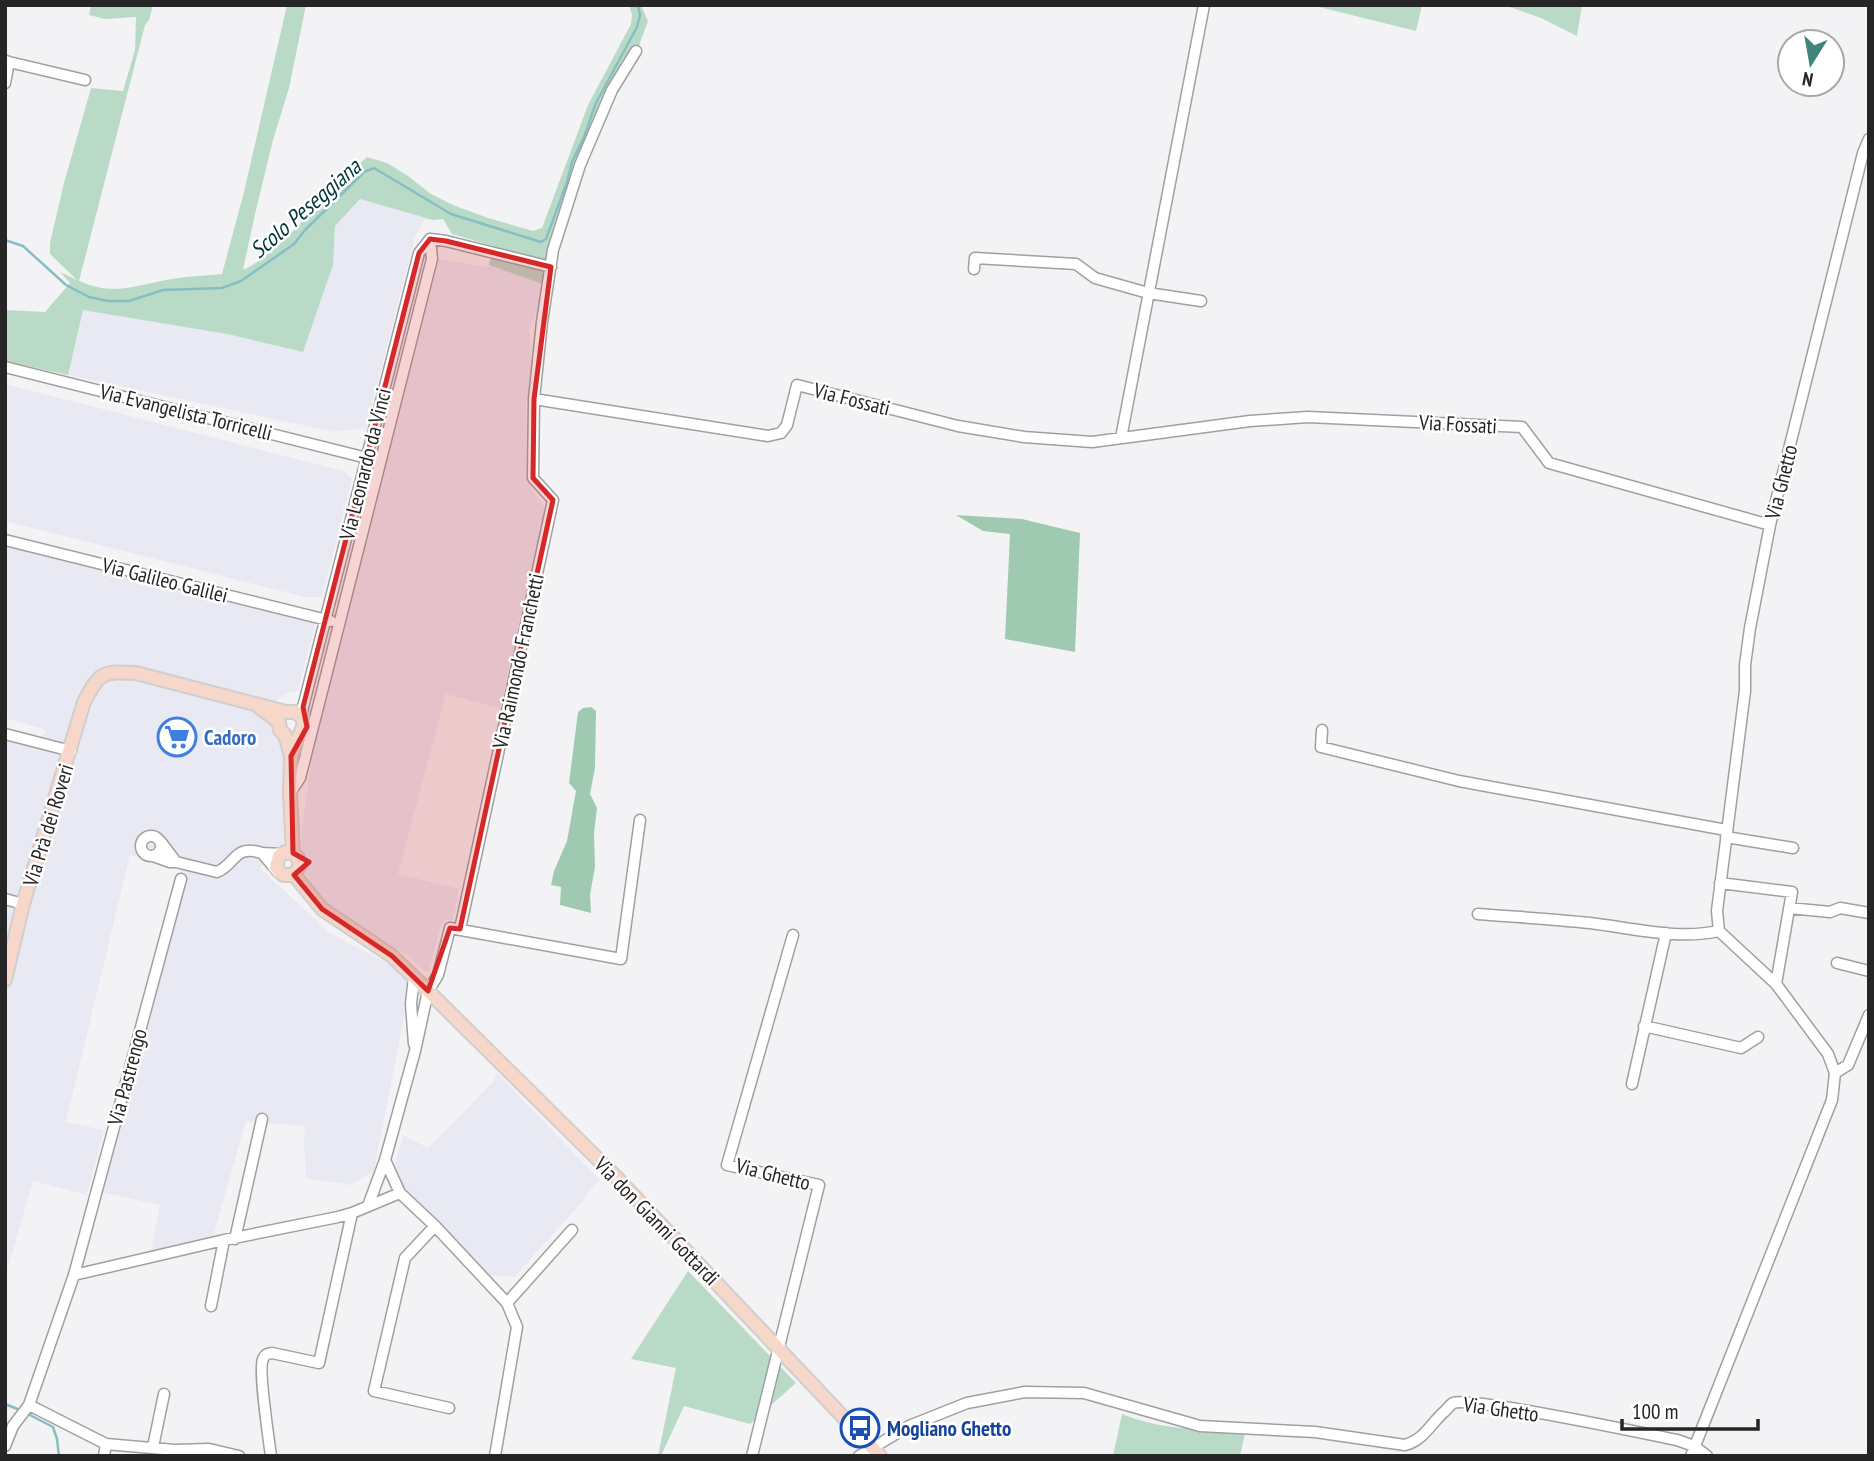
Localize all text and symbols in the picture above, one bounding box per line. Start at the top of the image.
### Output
north arrow [1776,28,1846,98]
text: N [1800,67,1815,92]
water label: Scolo Peseggiana [244,151,368,264]
street label: Via Fossati [810,376,893,422]
street label: Via Evangelista Torricelli [96,377,275,446]
street label: Via Leonardo da Vinci [333,385,397,544]
street label: Via Fossati [1417,408,1498,440]
street label: Via Ghetto [1758,442,1803,523]
street label: Via Galileo Galilei [98,551,231,609]
street label: Via Raimondo Franchetti [486,571,550,752]
supermarket icon: Cadoro [156,716,198,758]
place label: Cadoro [204,724,256,751]
street label: Via Prà dei Roveri [16,760,79,890]
street label: Via Pastrengo [101,1026,153,1129]
street label: Via don Gianni Gottardi [588,1150,725,1291]
street label: Via Ghetto [732,1151,813,1196]
scale bar [1622,1388,1758,1432]
street label: Via Ghetto [1461,1390,1540,1428]
text: 100 m [1632,1398,1678,1425]
bus stop icon: Mogliano Ghetto [839,1407,881,1449]
place label: Mogliano Ghetto [887,1415,1011,1442]

